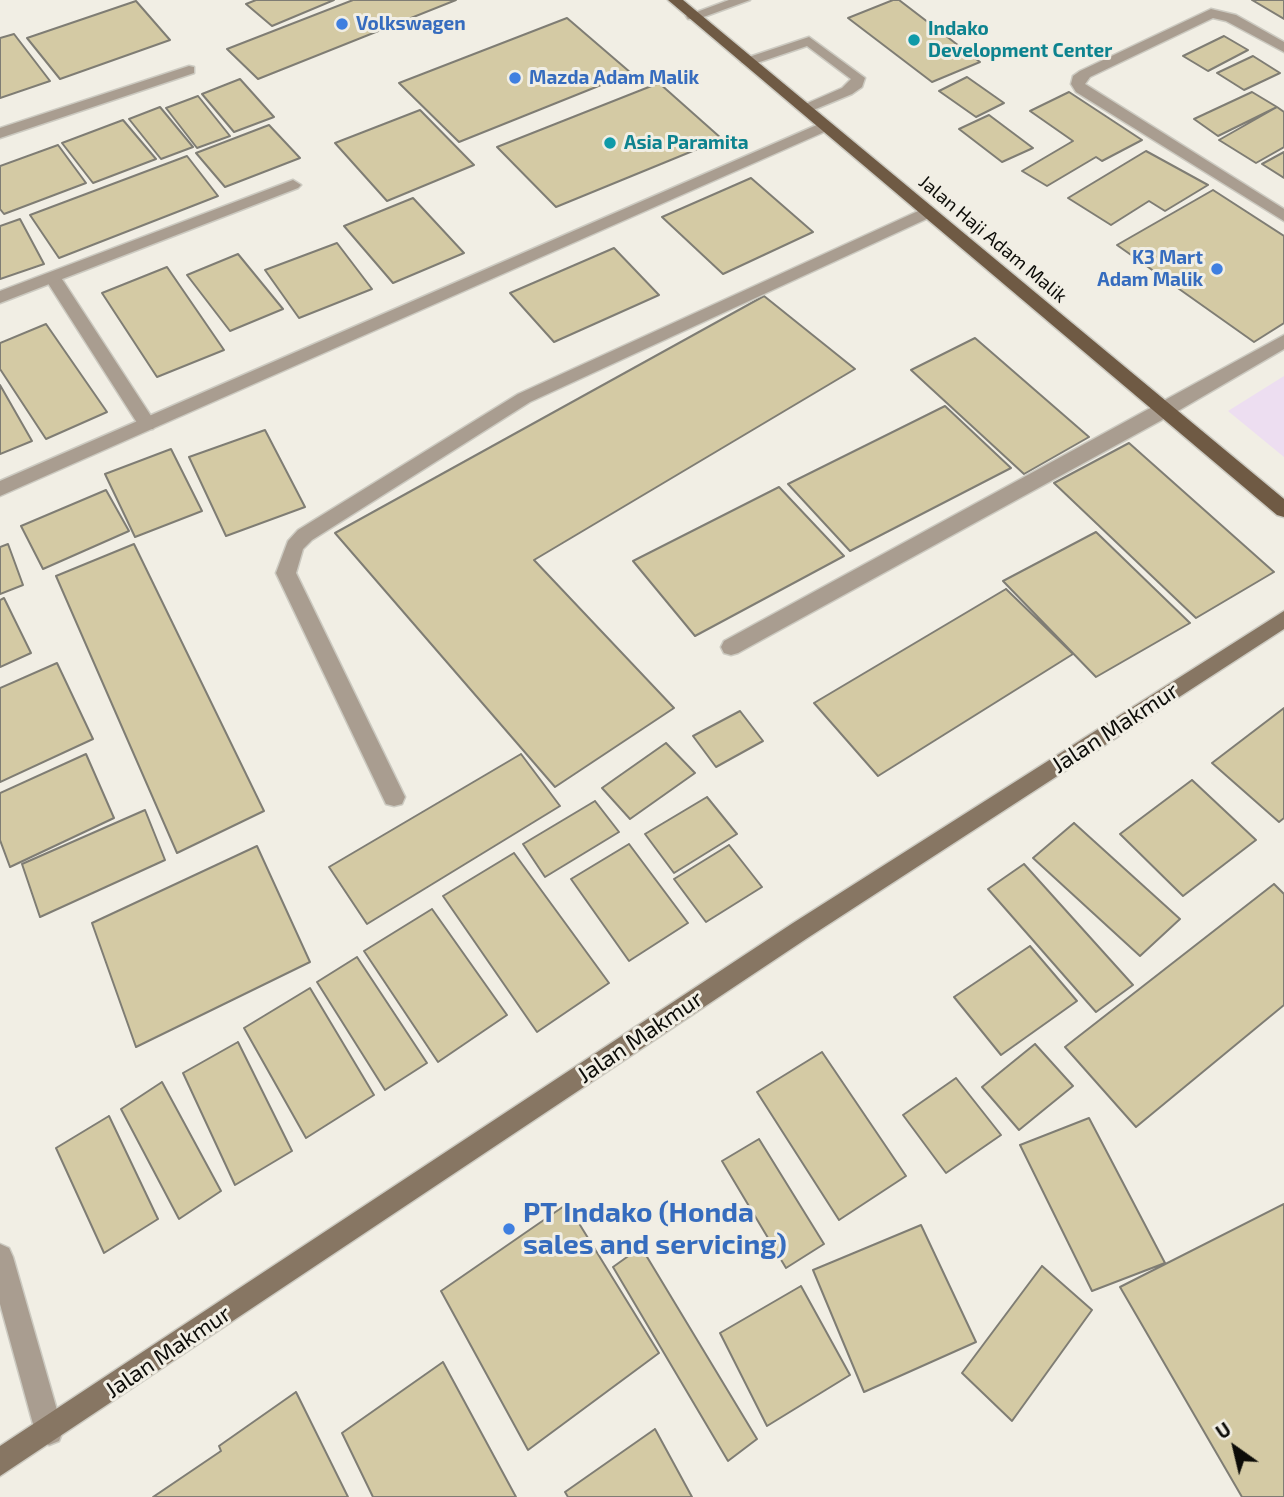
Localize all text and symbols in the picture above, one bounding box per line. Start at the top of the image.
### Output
place label: Volkswagen [356,13,466,35]
marker: Volkswagen [334,16,350,32]
place label: Indako Development Center [928,18,1112,62]
marker: Indako Development Center [906,32,922,48]
place label: Mazda Adam Malik [529,67,699,89]
marker: Mazda Adam Malik [507,70,523,86]
place label: Asia Paramita [624,132,749,154]
marker: Asia Paramita [602,135,618,151]
street label: Jalan Haji Adam Malik [914,170,1072,308]
place label: K3 Mart Adam Malik [1097,247,1203,291]
marker: K3 Mart Adam Malik [1209,261,1225,277]
street label: Jalan Makmur [1047,677,1183,779]
street label: Jalan Makmur [572,985,708,1089]
place label: PT Indako (Honda sales and servicing) [523,1196,787,1262]
marker: PT Indako (Honda sales and servicing) [501,1221,517,1237]
street label: Jalan Makmur [100,1300,236,1404]
north arrow [1200,1413,1270,1483]
text: U [1211,1417,1235,1443]

